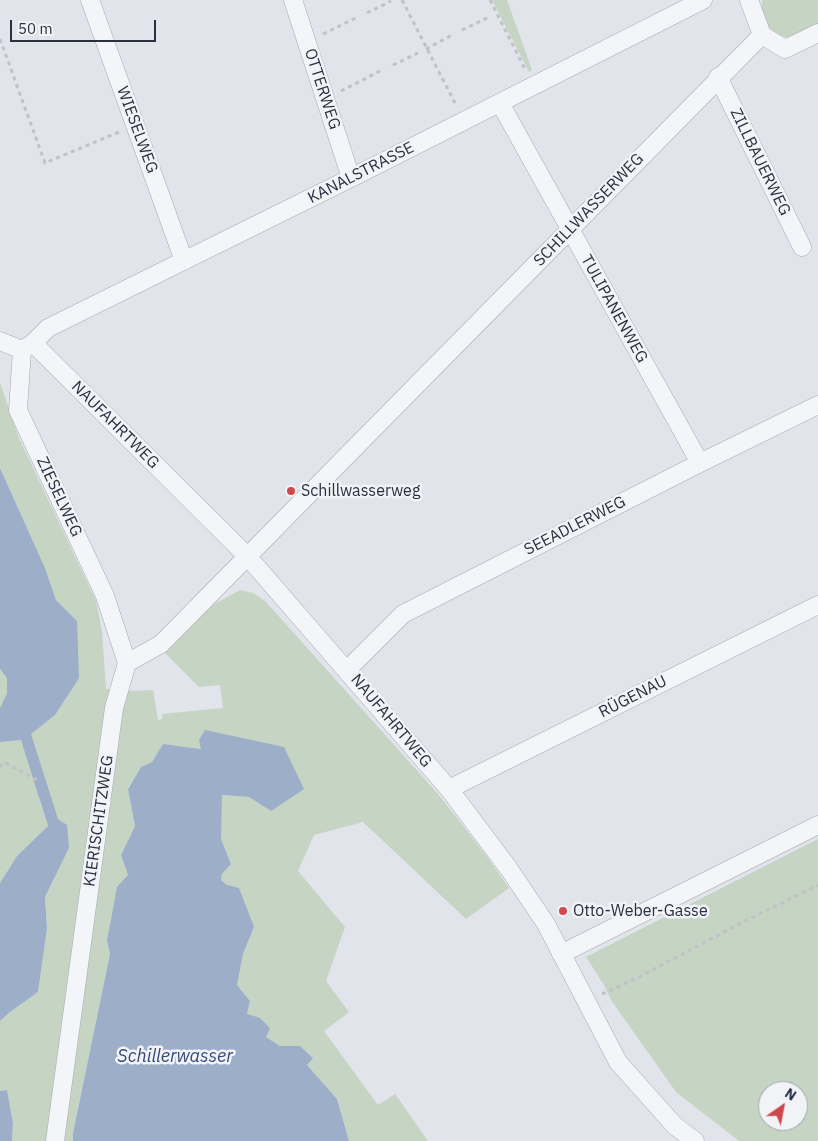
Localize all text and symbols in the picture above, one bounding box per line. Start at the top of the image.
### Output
scale bar [12,10,159,42]
text: 50 m [18,19,53,38]
street label: OTTERWEG [300,46,344,132]
street label: WIESELWEG [112,84,162,176]
street label: ZILLBAUERWEG [726,105,794,219]
street label: KANALSTRASSE [305,138,417,208]
street label: SCHILLWASSERWEG [530,150,648,270]
street label: TULIPANENWEG [576,252,652,366]
street label: NAUFAHRTWEG [67,377,163,473]
street label: ZIESELWEG [32,454,86,540]
place label: Schillwasserweg [301,481,420,501]
marker: Schillwasserweg [285,485,297,497]
street label: SEEADLERWEG [521,492,629,560]
street label: NAUFAHRTWEG [346,670,436,772]
street label: RÜGENAU [596,672,670,722]
street label: KIERISCHITZWEG [80,754,118,888]
place label: Otto-Weber-Gasse [573,901,708,921]
marker: Otto-Weber-Gasse [557,905,569,917]
water label: Schillerwasser [117,1046,233,1068]
north arrow [758,1081,808,1131]
text: N [781,1084,800,1105]

